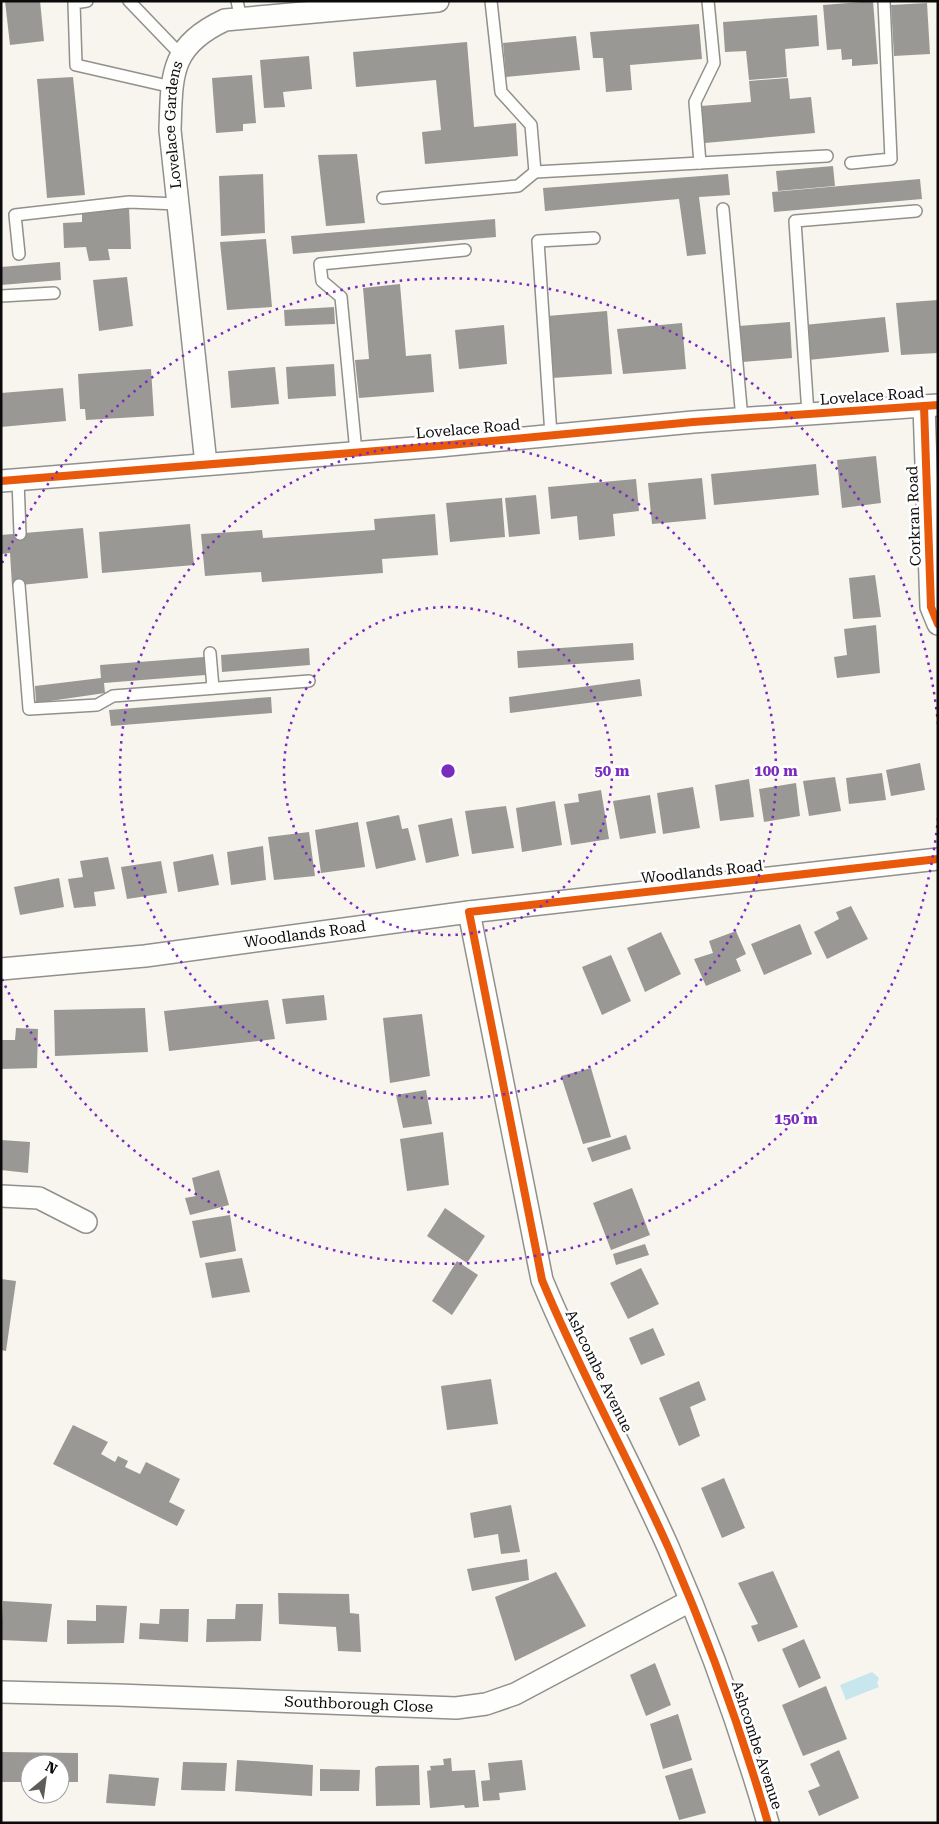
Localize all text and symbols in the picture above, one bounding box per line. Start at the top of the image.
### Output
street label: Lovelace Gardens [161,58,187,190]
street label: Lovelace Road [819,383,925,409]
street label: Lovelace Road [415,415,521,443]
street label: Corkran Road [903,465,925,566]
centre of rings [439,762,457,780]
text: 50 m [594,762,630,780]
text: 100 m [754,762,798,780]
street label: Woodlands Road [640,857,764,887]
street label: Woodlands Road [243,917,367,951]
text: 150 m [774,1110,818,1128]
street label: Ashcombe Avenue [562,1307,636,1435]
street label: Ashcombe Avenue [728,1679,786,1811]
street label: Southborough Close [284,1692,433,1716]
north arrow [20,1754,70,1804]
text: N [43,1758,60,1777]

